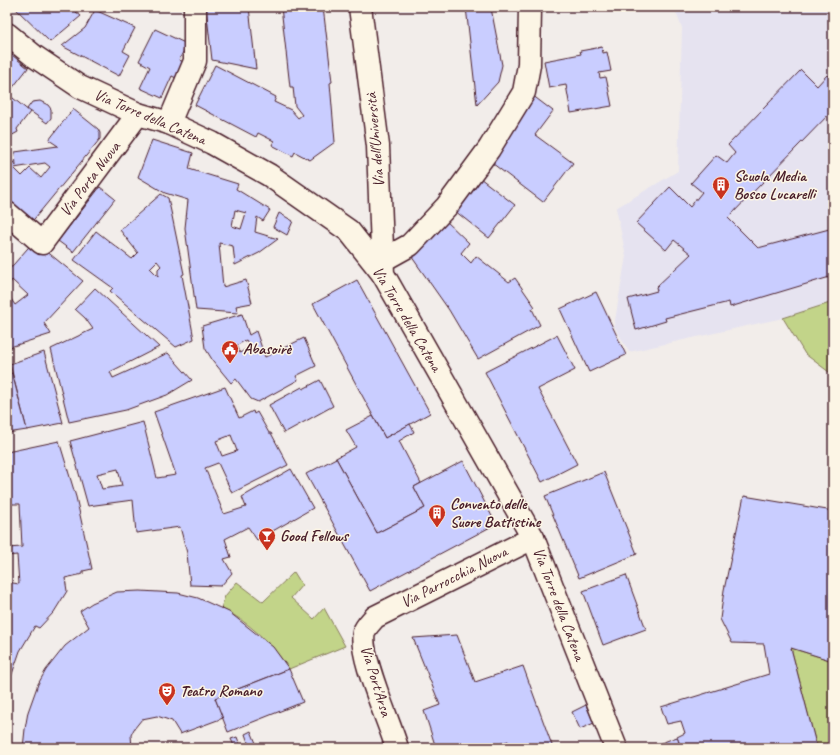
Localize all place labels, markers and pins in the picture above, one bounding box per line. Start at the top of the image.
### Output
place label: Scuola Media Bosco Lucarelli [734,166,818,204]
building icon: Scuola Media Bosco Lucarelli [711,175,731,200]
public building icon: Abasoirè [220,339,240,364]
place label: Abasoirè [243,339,293,359]
place label: Convento delle Suore Battistine [450,494,542,532]
building icon: Convento delle Suore Battistine [427,503,447,528]
bar icon: Good Fellows [257,526,277,551]
place label: Good Fellows [280,526,350,546]
theatre icon: Teatro Romano [157,681,177,706]
place label: Teatro Romano [180,681,263,701]

